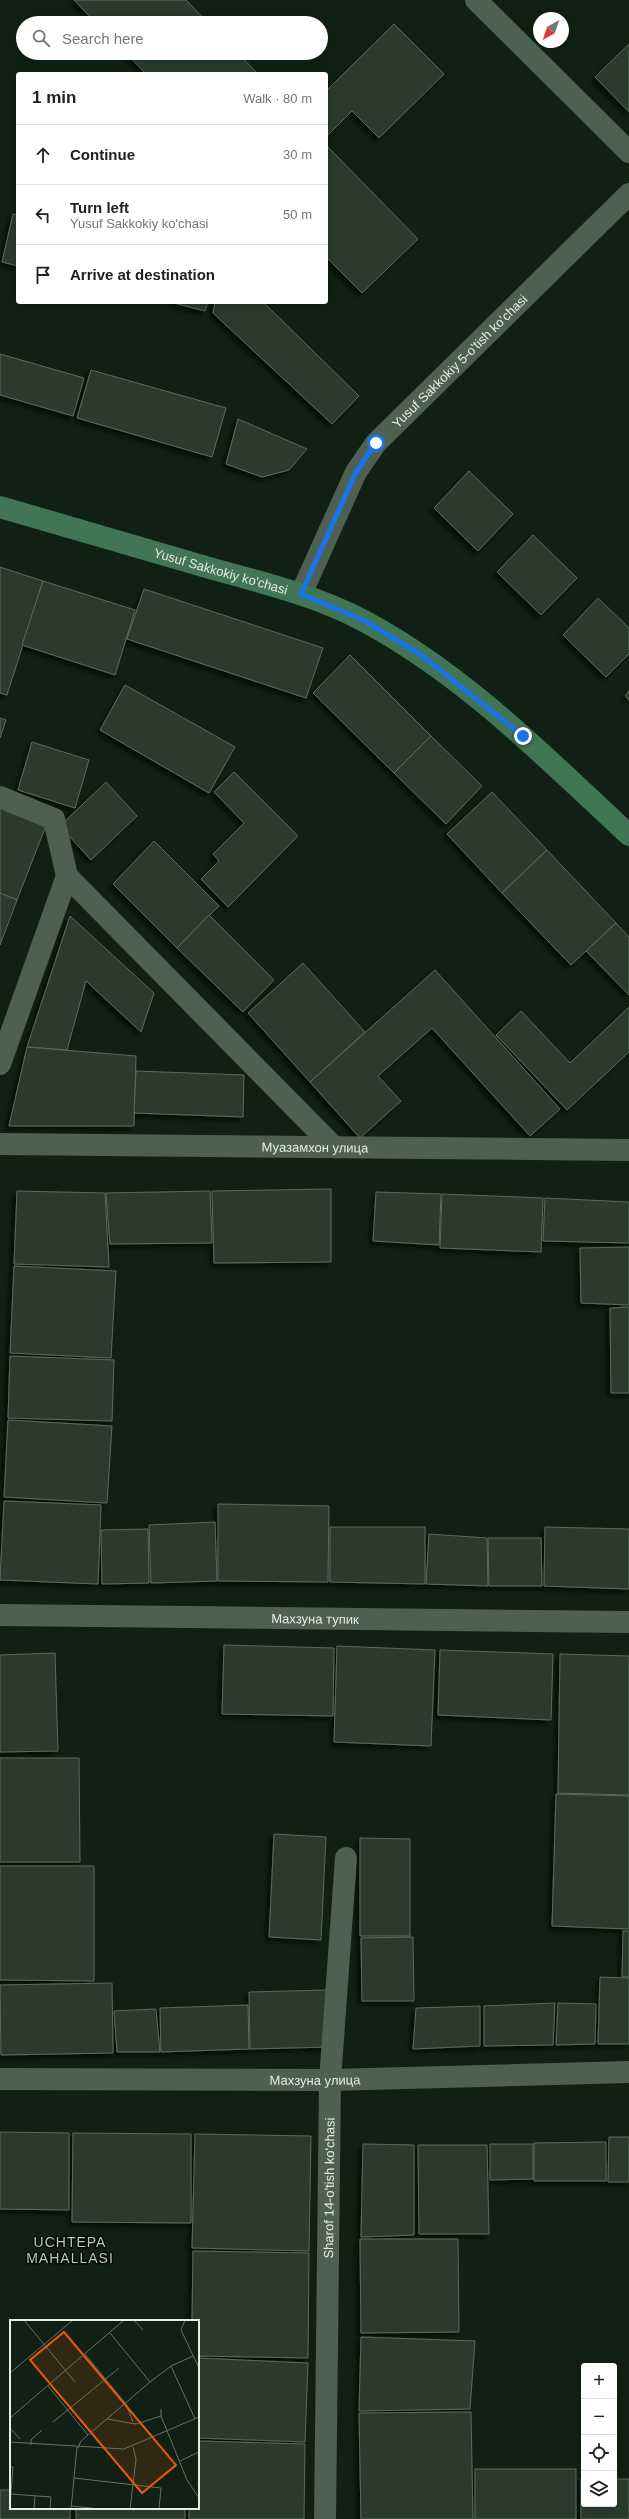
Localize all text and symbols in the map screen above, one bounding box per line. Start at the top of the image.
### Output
north arrow [533,12,569,48]
search box [16,16,328,60]
icon: search [30,27,52,49]
text: Search here [62,30,144,47]
text: 1 min [32,88,76,107]
text: Walk · 80 m [243,91,312,106]
icon: ahead [32,144,54,166]
text: Continue [70,146,135,163]
text: 30 m [283,147,312,162]
text: Turn left [70,199,129,216]
icon: left [32,204,54,226]
text: 50 m [283,207,312,222]
text: Yusuf Sakkokiy ko'chasi [70,216,208,231]
icon: arrive [32,264,54,286]
text: Arrive at destination [70,266,215,283]
street label: Yusuf Sakkokiy 5-o'tish ko'chasi [389,292,530,431]
route start [367,434,385,452]
street label: Yusuf Sakkokiy ko'chasi [152,545,290,598]
route end [514,727,532,745]
street label: Муазамхон улица [262,1139,369,1156]
street label: Махзуна тупик [271,1611,359,1627]
street label: Махзуна улица [270,2072,361,2088]
street label: Sharof 14-o'tish ko'chasi [321,2117,338,2259]
district label: UCHTEPA MAHALLASI [26,2234,114,2266]
inset map [10,2320,199,2509]
map controls [581,2363,617,2507]
button: + [581,2363,617,2399]
button: − [581,2399,617,2435]
button: locate [581,2435,617,2471]
button: layers [581,2471,617,2507]

